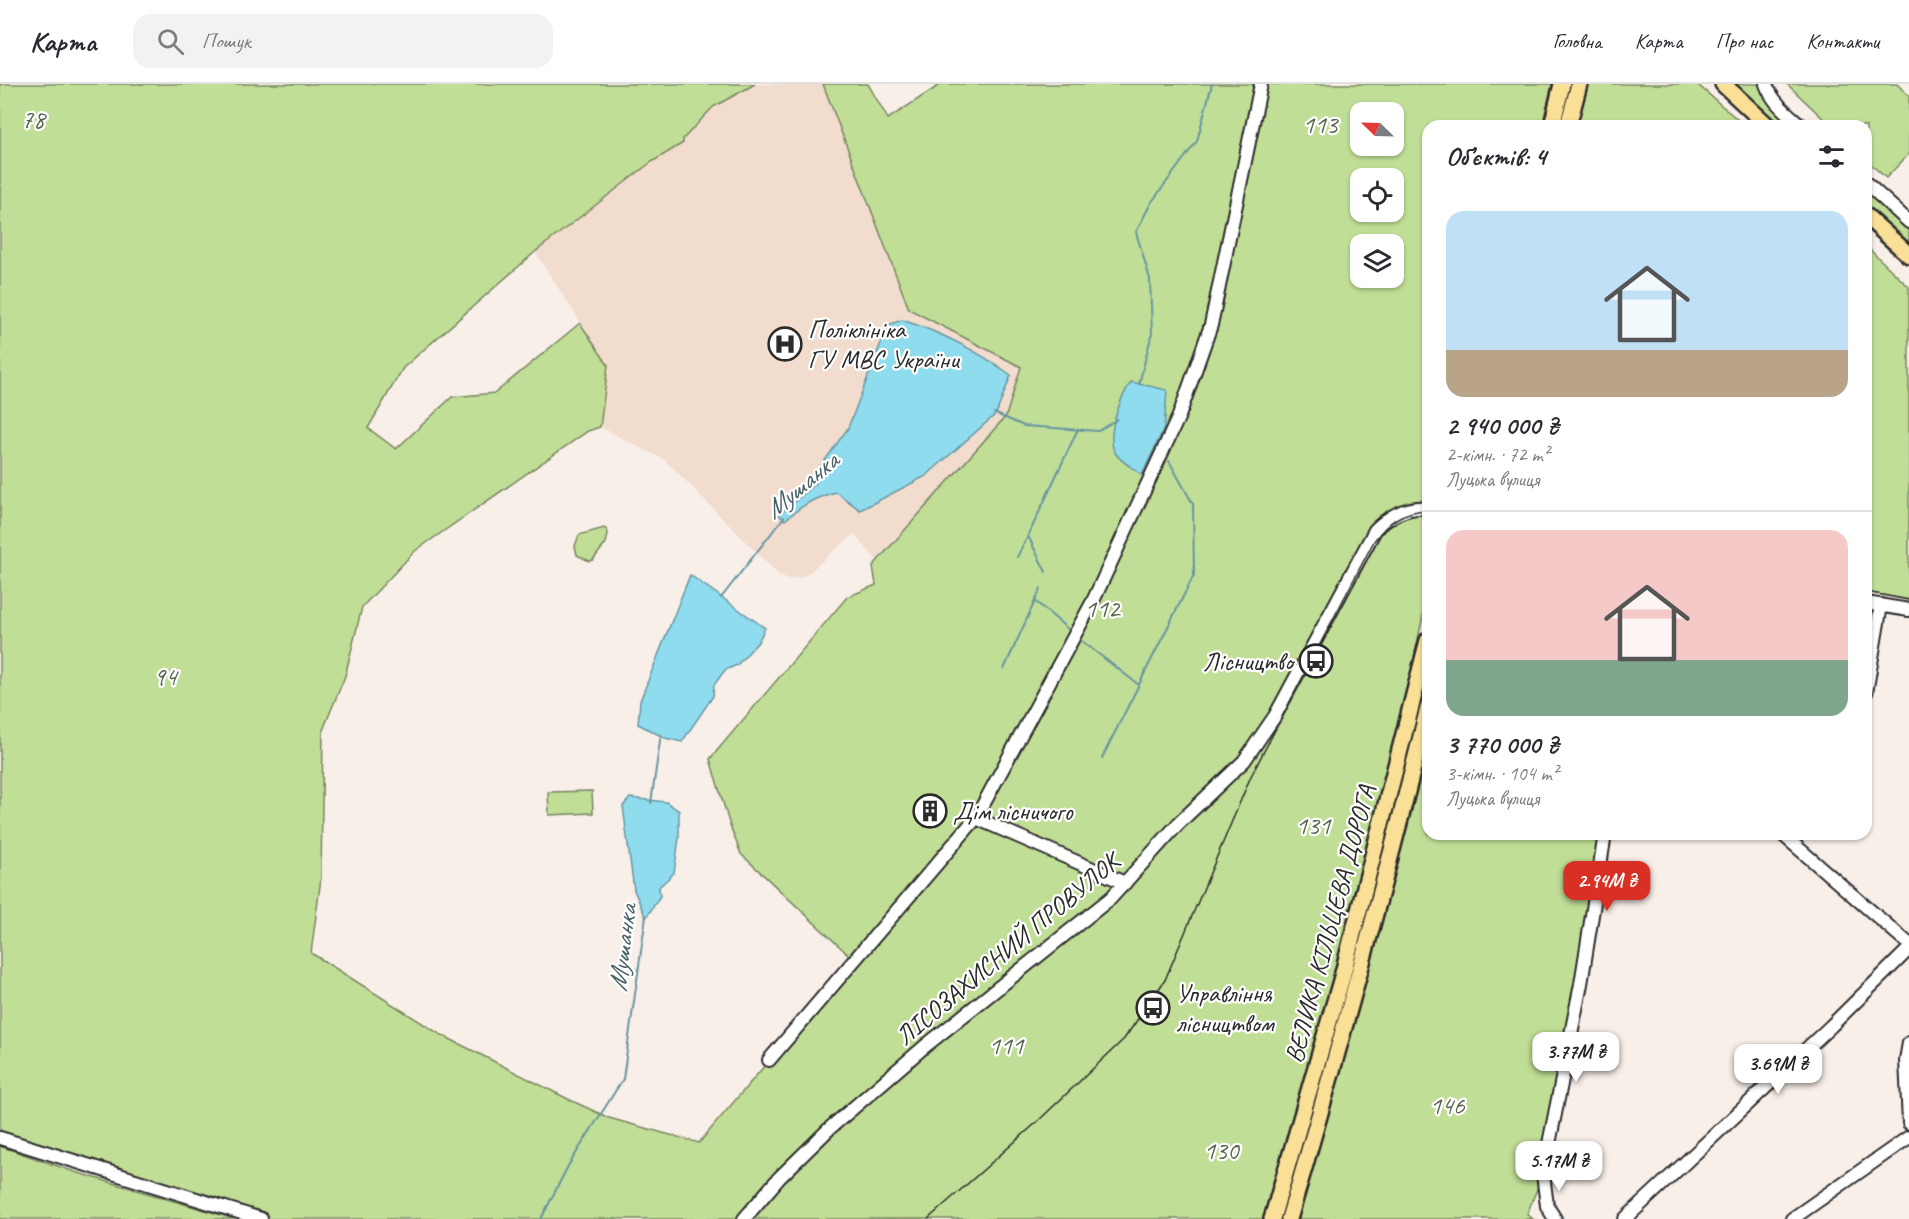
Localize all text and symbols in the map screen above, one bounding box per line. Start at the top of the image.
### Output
search box [133,14,553,68]
text: Карта [30,24,97,59]
icon: search [154,25,187,58]
text: Пошук [202,27,251,55]
text: Головна [1553,28,1602,54]
text: Карта [1635,28,1683,54]
text: Про нас [1716,28,1773,54]
text: Контакти [1806,28,1879,54]
north arrow [1350,102,1404,156]
map controls [1350,102,1404,288]
park label: 78 [21,103,47,136]
park label: 113 [1302,108,1340,141]
text: Об’єктів: 4 [1446,140,1546,173]
icon: filters [1815,140,1848,173]
button: locate [1350,168,1404,222]
button: layers [1350,234,1404,288]
icon: home [1593,250,1701,358]
place label: Поліклініка ГУ МВС України [808,313,960,376]
hospital icon: Поліклініка ГУ МВС України [767,326,803,362]
text: 2 940 000 ₴ [1446,409,1558,442]
water label: Мушанка [757,442,847,526]
text: 2-кімн. · 72 m² [1446,442,1549,467]
text: Луцька вулиця [1446,467,1539,492]
icon: home [1593,569,1701,677]
park label: 112 [1084,592,1122,625]
bus stop icon: Лісництво [1298,643,1334,679]
place label: Лісництво [1203,645,1296,678]
park label: 94 [153,660,179,693]
text: 3 770 000 ₴ [1446,728,1559,761]
text: 3-кімн. · 104 m² [1446,761,1558,786]
street label: ВЕЛИКА КІЛЬЦЕВА ДОРОГА [1277,781,1383,1066]
text: Луцька вулиця [1446,786,1539,811]
building icon: Дім лісничого [912,793,948,829]
place label: Дім лісничого [953,795,1074,828]
park label: 131 [1295,809,1332,842]
street label: ЛІСОЗАХИСНИЙ ПРОВУЛОК [888,843,1129,1052]
pin: 2.94M ₴ [1552,861,1662,912]
text: 2.94M ₴ [1577,868,1637,893]
water label: Мушанка [600,900,645,993]
place label: Управління лісництвом [1176,977,1276,1040]
bus stop icon: Управління лісництвом [1135,990,1171,1026]
park label: 111 [988,1029,1025,1062]
pin: 3.77M ₴ [1521,1032,1631,1083]
text: 3.77M ₴ [1546,1039,1606,1064]
pin: 3.69M ₴ [1723,1044,1833,1095]
text: 3.69M ₴ [1748,1051,1808,1076]
park label: 146 [1429,1089,1466,1122]
park label: 130 [1203,1134,1241,1167]
pin: 5.17M ₴ [1504,1141,1614,1192]
text: 5.17M ₴ [1529,1148,1589,1173]

